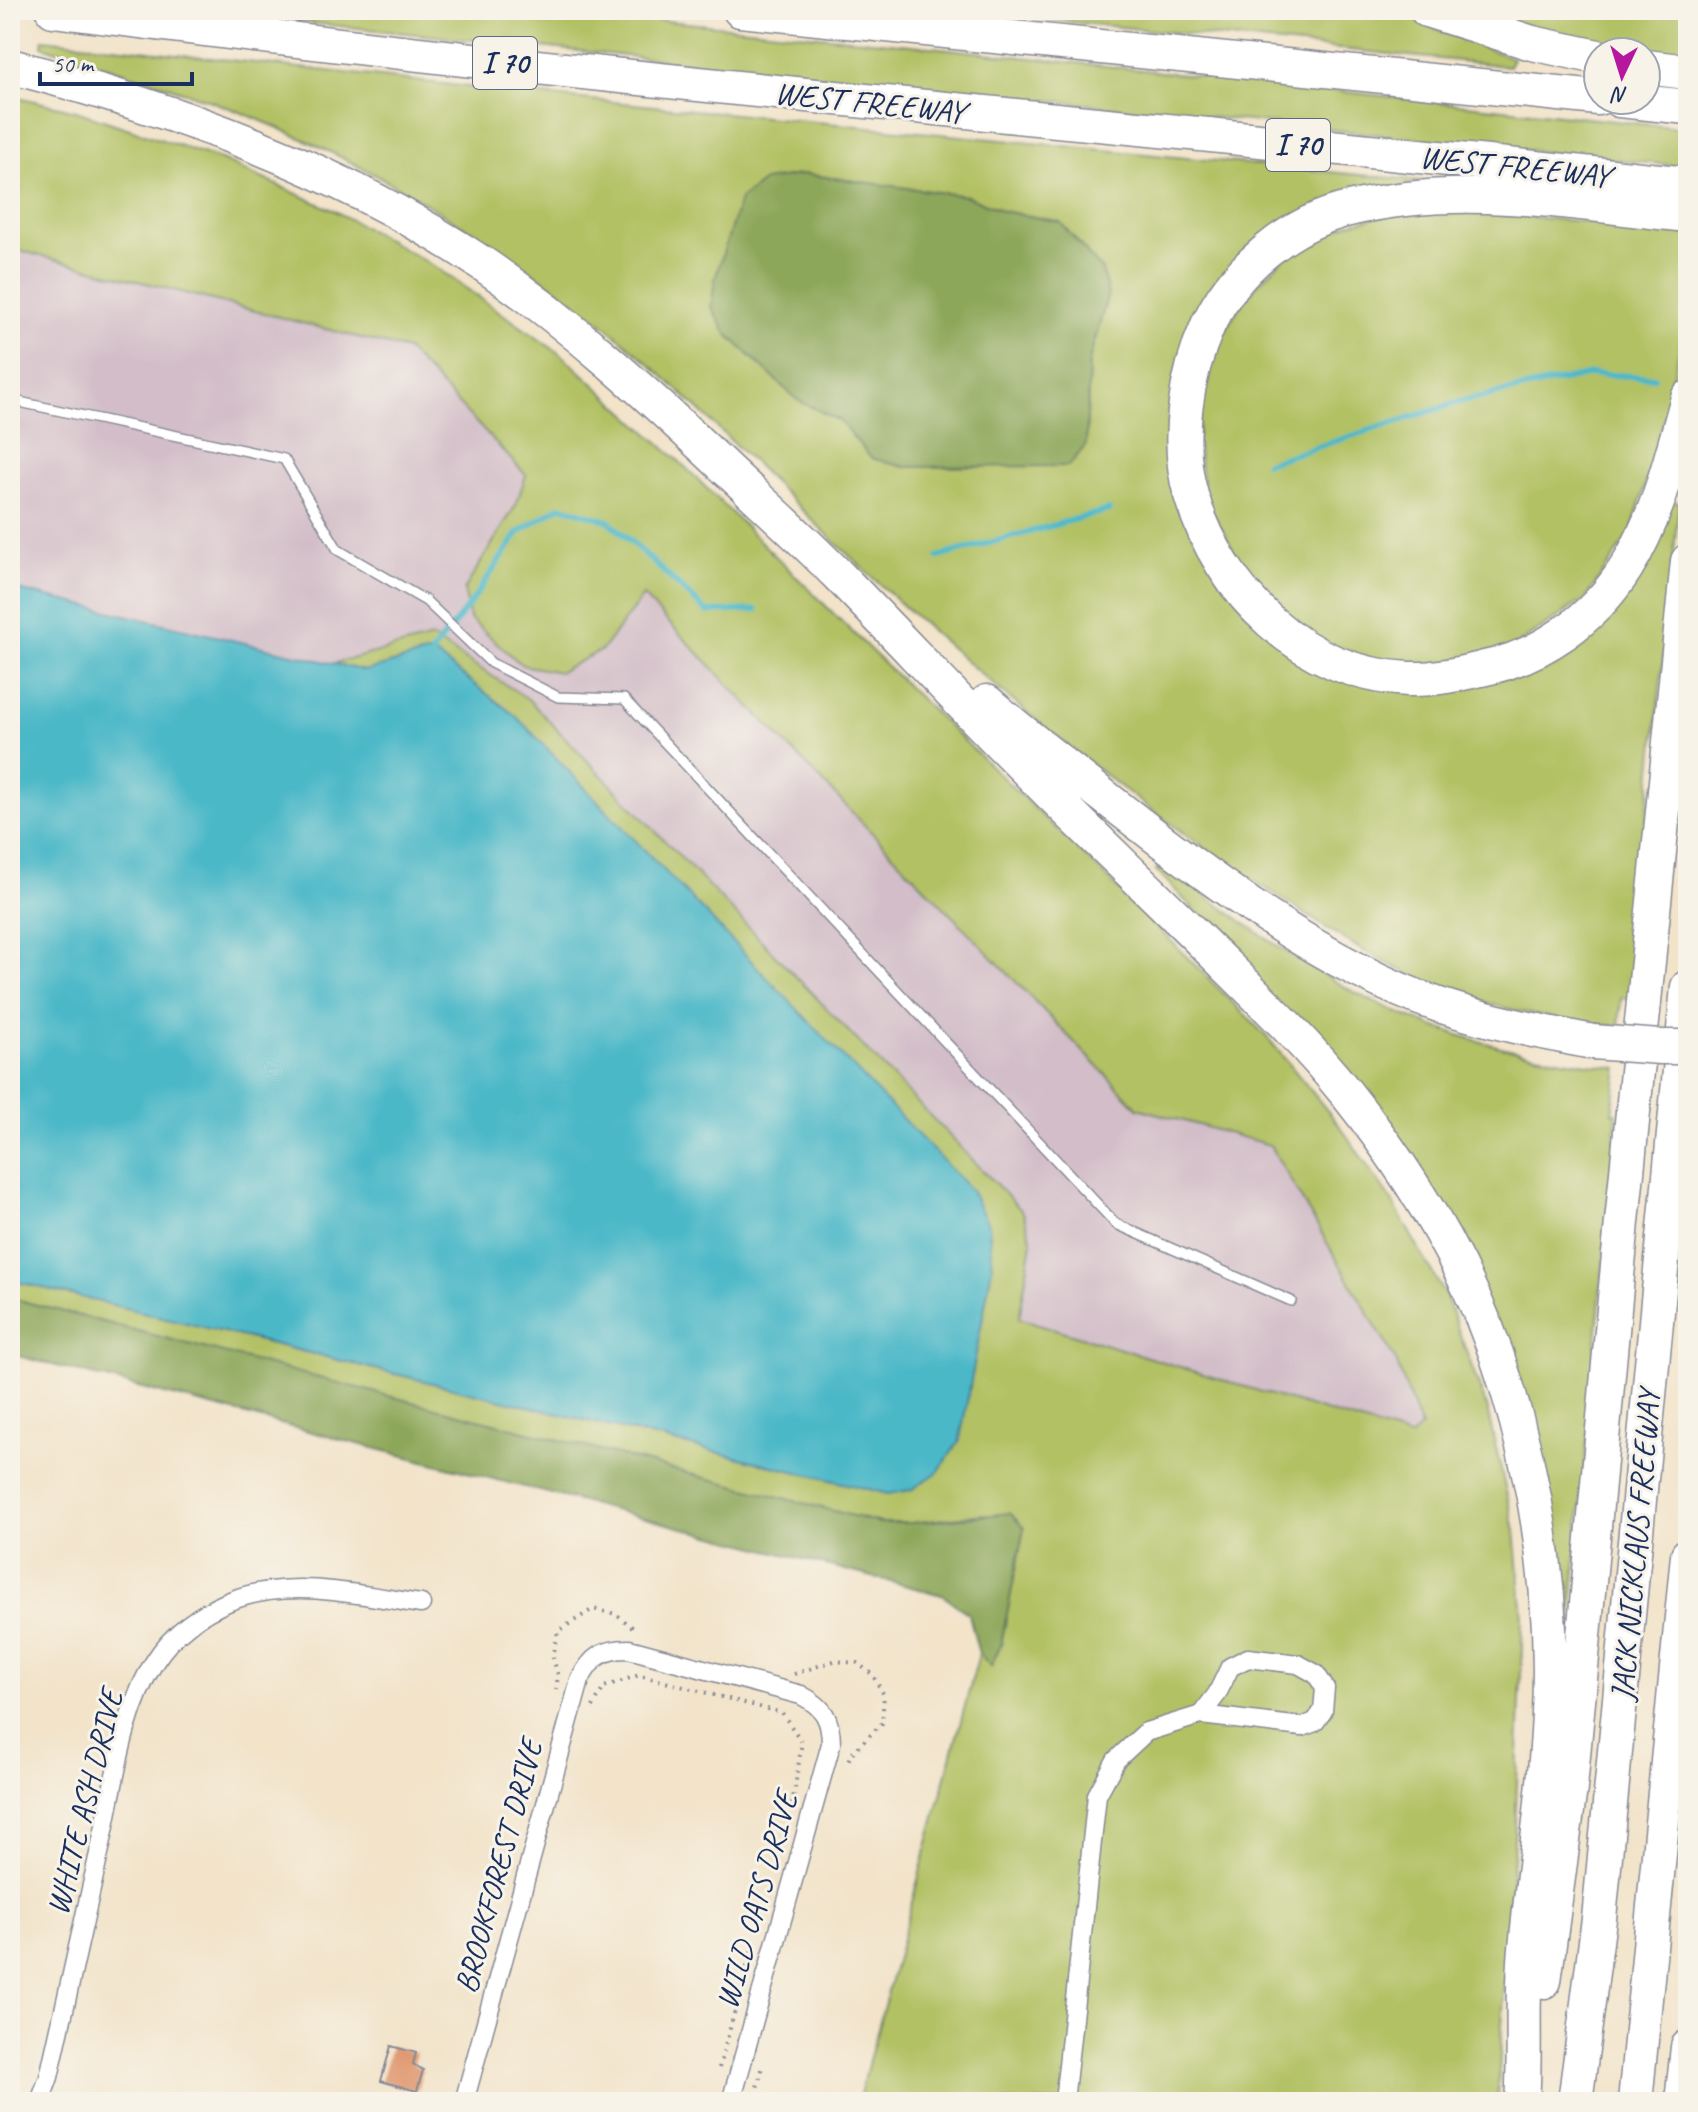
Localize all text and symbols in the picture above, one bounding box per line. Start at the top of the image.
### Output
scale bar [40,36,192,86]
north arrow [1582,36,1662,116]
road number: I 70 [473,37,537,89]
text: 50 m [52,49,95,79]
street label: WEST FREEWAY [773,72,973,133]
text: N [1610,80,1628,109]
road number: I 70 [1266,119,1330,171]
street label: WEST FREEWAY [1418,136,1618,197]
street label: JACK NICKLAUS FREEWAY [1601,1384,1670,1704]
street label: WHITE ASH DRIVE [37,1681,133,1919]
street label: BROOKFOREST DRIVE [445,1731,553,1997]
street label: WILD OATS DRIVE [706,1783,808,2013]

